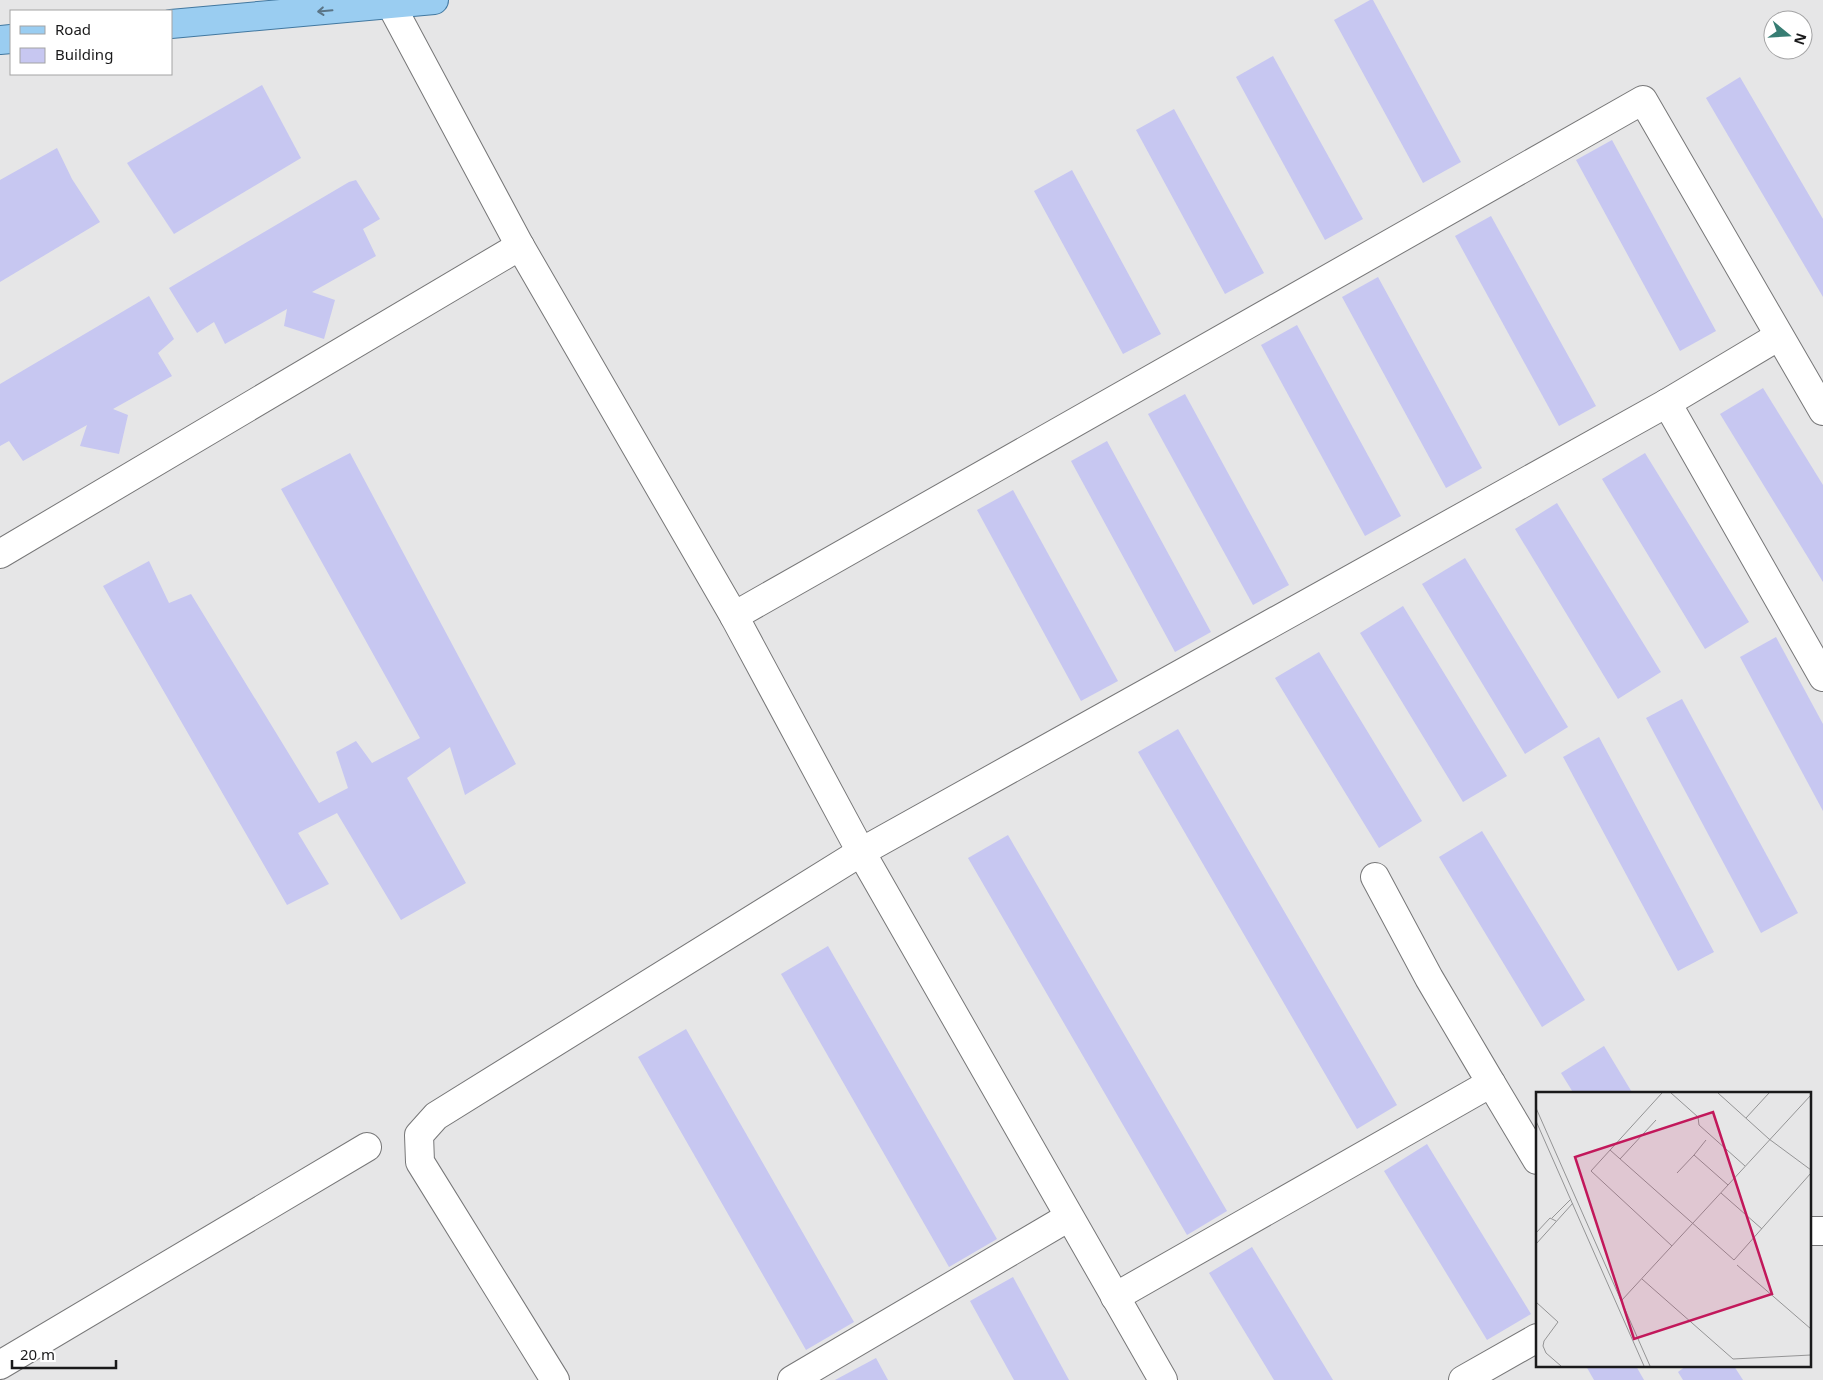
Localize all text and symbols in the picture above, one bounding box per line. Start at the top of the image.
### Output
one-way arrow [317,6,333,15]
legend [10,10,172,75]
north arrow [1763,10,1813,60]
text: Road [55,19,91,39]
text: N [1790,31,1812,48]
text: Building [55,44,113,64]
inset map [1536,1092,1810,1368]
scale bar [12,1338,116,1370]
text: 20 m [20,1344,55,1364]

